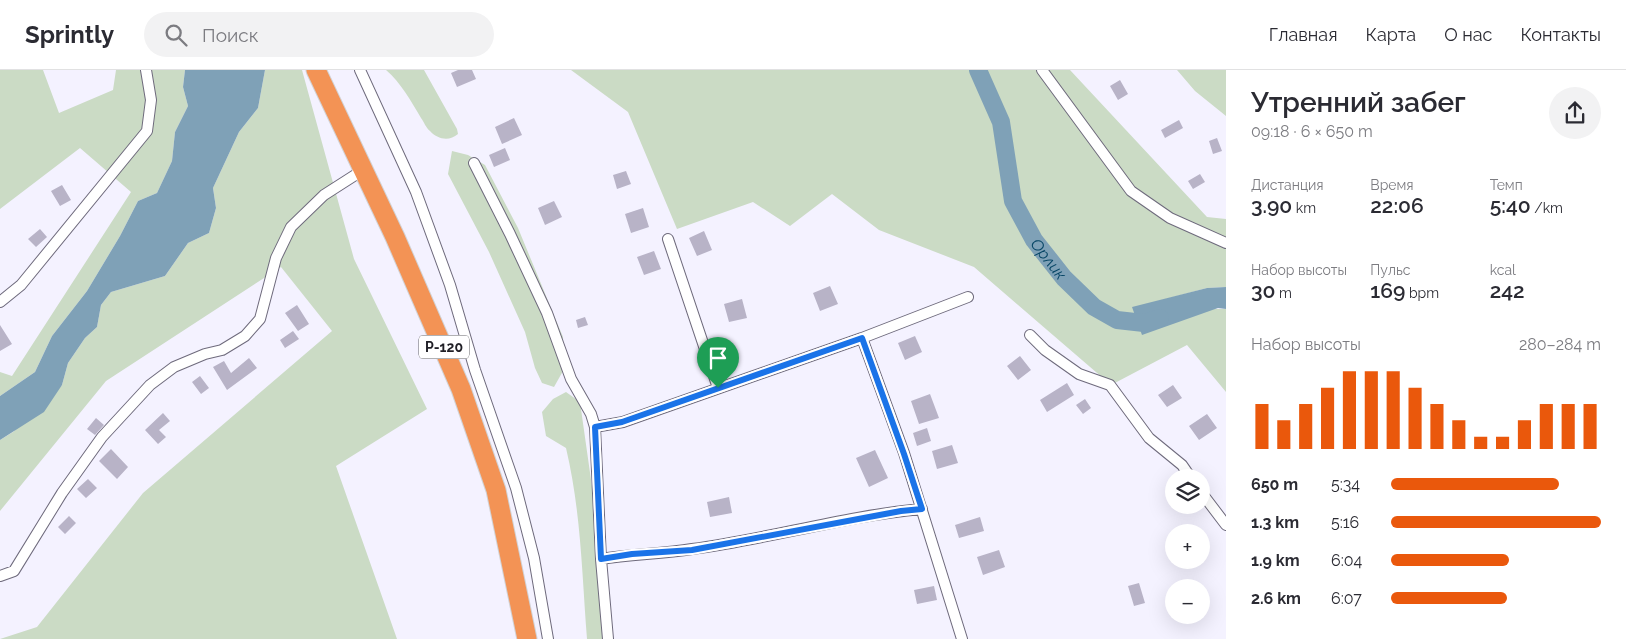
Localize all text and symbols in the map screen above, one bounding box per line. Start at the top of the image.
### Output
search box [144,12,494,57]
text: Sprintly [25,20,114,49]
icon: search [162,21,190,49]
text: Поиск [202,24,259,46]
text: Главная [1269,24,1337,45]
text: Карта [1365,24,1416,45]
text: О нас [1444,24,1492,45]
text: Контакты [1520,24,1601,45]
text: Утренний забег [1251,86,1466,119]
button: share [1549,87,1601,139]
text: 09:18 · 6 × 650 m [1251,122,1373,141]
text: Дистанция [1251,177,1324,193]
text: Время [1370,177,1414,193]
text: Темп [1490,177,1523,193]
text: 3.90 [1251,193,1292,218]
text: 22:06 [1370,193,1424,218]
text: 5:40 [1490,193,1531,218]
text: km [1292,200,1316,216]
text: /km [1531,200,1563,216]
water label: Орлик [1027,234,1071,283]
text: Набор высоты [1251,262,1347,278]
text: Пульс [1370,262,1410,278]
text: kcal [1490,262,1516,278]
text: 30 [1251,278,1275,303]
text: 169 [1370,278,1405,303]
text: 242 [1490,278,1525,303]
text: m [1275,285,1292,301]
text: bpm [1405,285,1439,301]
text: Набор высоты [1251,335,1361,354]
text: 280–284 m [1519,335,1601,354]
road number: Р-120 [419,336,469,358]
pin [697,337,739,388]
icon: arrive [704,344,732,372]
map controls [1165,469,1210,624]
button: layers [1165,469,1210,514]
text: 650 m [1251,475,1298,494]
text: 5:34 [1331,475,1360,494]
text: 1.3 km [1251,513,1299,532]
text: 5:16 [1331,513,1359,532]
button: + [1165,524,1210,569]
text: 1.9 km [1251,551,1300,570]
text: 6:04 [1331,551,1362,570]
button: − [1165,579,1210,624]
text: 2.6 km [1251,589,1301,608]
text: 6:07 [1331,589,1362,608]

